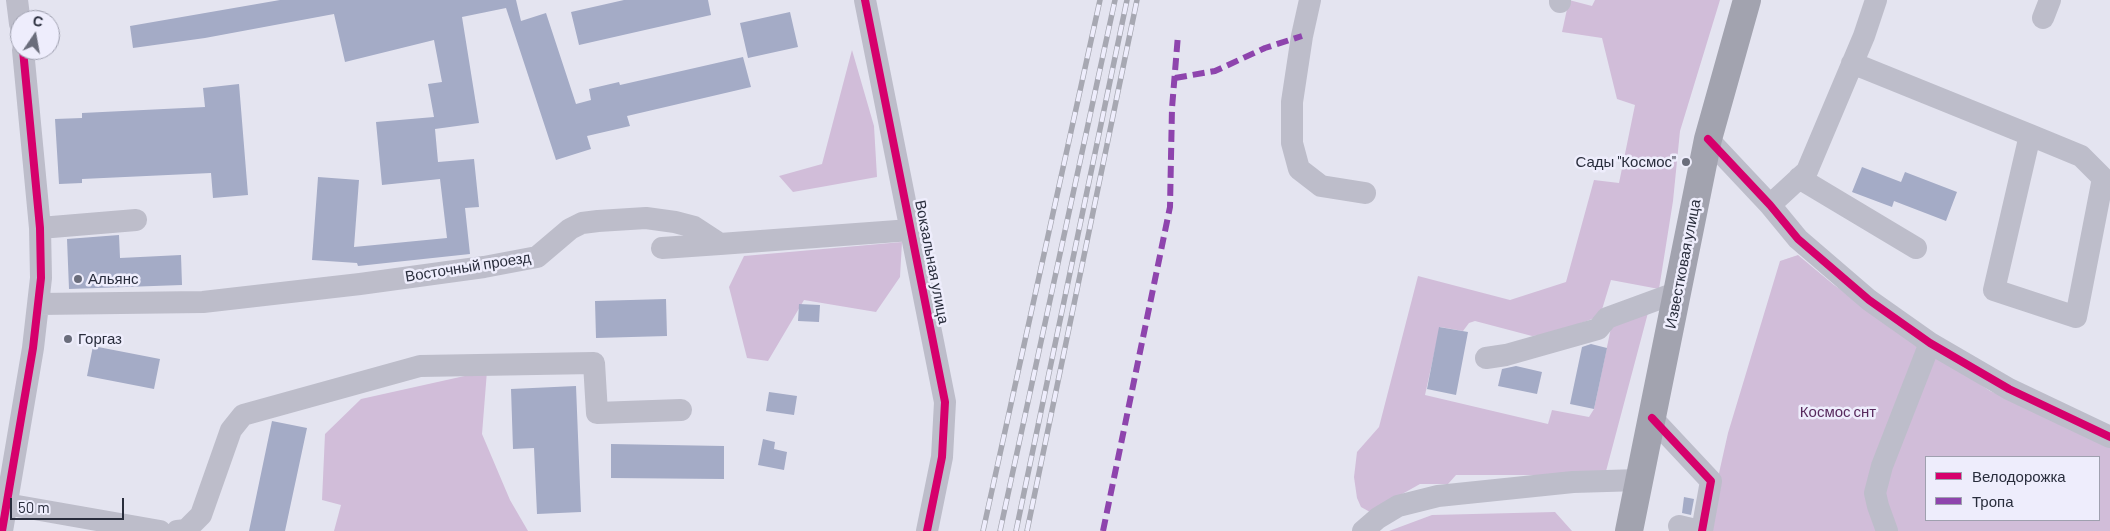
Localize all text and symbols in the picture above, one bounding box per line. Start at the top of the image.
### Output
north arrow [10,10,60,60]
text: С [31,11,45,30]
place label: Сады "Космос" [1575,153,1676,171]
marker: Сады "Космос" [1680,156,1692,168]
street label: Известковая улица [1662,198,1704,330]
street label: Вокзальная улица [911,199,953,325]
street label: Восточный проезд [404,248,532,286]
place label: Альянс [88,270,138,288]
marker: Альянс [72,273,84,285]
place label: Горгаз [78,330,122,348]
marker: Горгаз [62,333,74,345]
park label: Космос снт [1800,403,1876,421]
legend [1925,456,2100,521]
text: Велодорожка [1972,467,2066,485]
scale bar [12,488,126,520]
text: Тропа [1972,492,2013,510]
text: 50 m [18,498,50,516]

